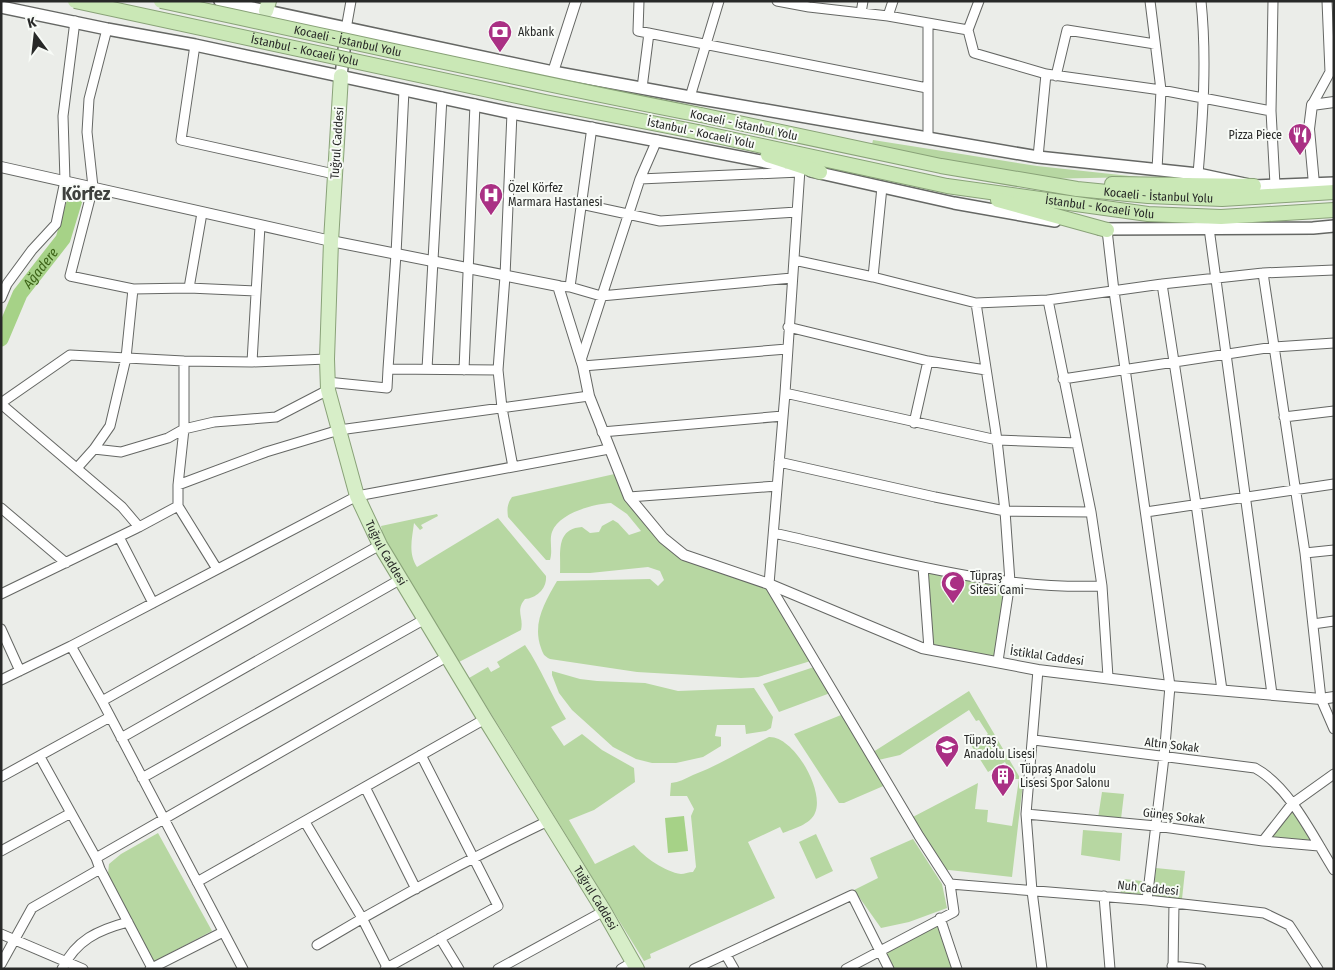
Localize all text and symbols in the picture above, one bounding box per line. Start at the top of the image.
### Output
north arrow [10,10,60,60]
text: K [26,13,39,32]
bank icon: Akbank [487,19,513,53]
street label: Kocaeli - İstanbul Yolu [293,23,403,60]
place label: Akbank [518,25,554,39]
street label: İstanbul - Kocaeli Yolu [250,31,360,69]
street label: Tuğrul Caddesi [327,106,347,180]
street label: Kocaeli - İstanbul Yolu [689,106,799,143]
street label: İstanbul - Kocaeli Yolu [646,114,756,151]
restaurant icon: Pizza Piece [1287,122,1313,156]
place label: Pizza Piece [1229,128,1282,142]
place label: Özel Körfez Marmara Hastanesi [508,179,603,209]
hospital icon: Özel Körfez Marmara Hastanesi [478,182,504,216]
district label: Körfez [62,183,111,205]
street label: Kocaeli - İstanbul Yolu [1103,185,1213,206]
street label: İstanbul - Kocaeli Yolu [1044,192,1154,221]
water label: Ağadere [19,244,62,293]
street label: Tuğrul Caddesi [362,518,410,588]
place label: Tüpraş Sitesi Cami [970,569,1024,597]
mosque icon: Tüpraş Sitesi Cami [940,570,966,604]
street label: İstiklal Caddesi [1009,643,1085,668]
place label: Tüpraş Anadolu Lisesi [964,733,1035,761]
school or university icon: Tüpraş Anadolu Lisesi [934,734,960,768]
street label: Altın Sokak [1144,735,1200,755]
place label: Tüpraş Anadolu Lisesi Spor Salonu [1020,762,1110,790]
building icon: Tüpraş Anadolu Lisesi Spor Salonu [990,763,1016,797]
street label: Güneş Sokak [1142,805,1206,827]
street label: Tuğrul Caddesi [571,863,620,932]
street label: Nuh Caddesi [1117,878,1179,898]

